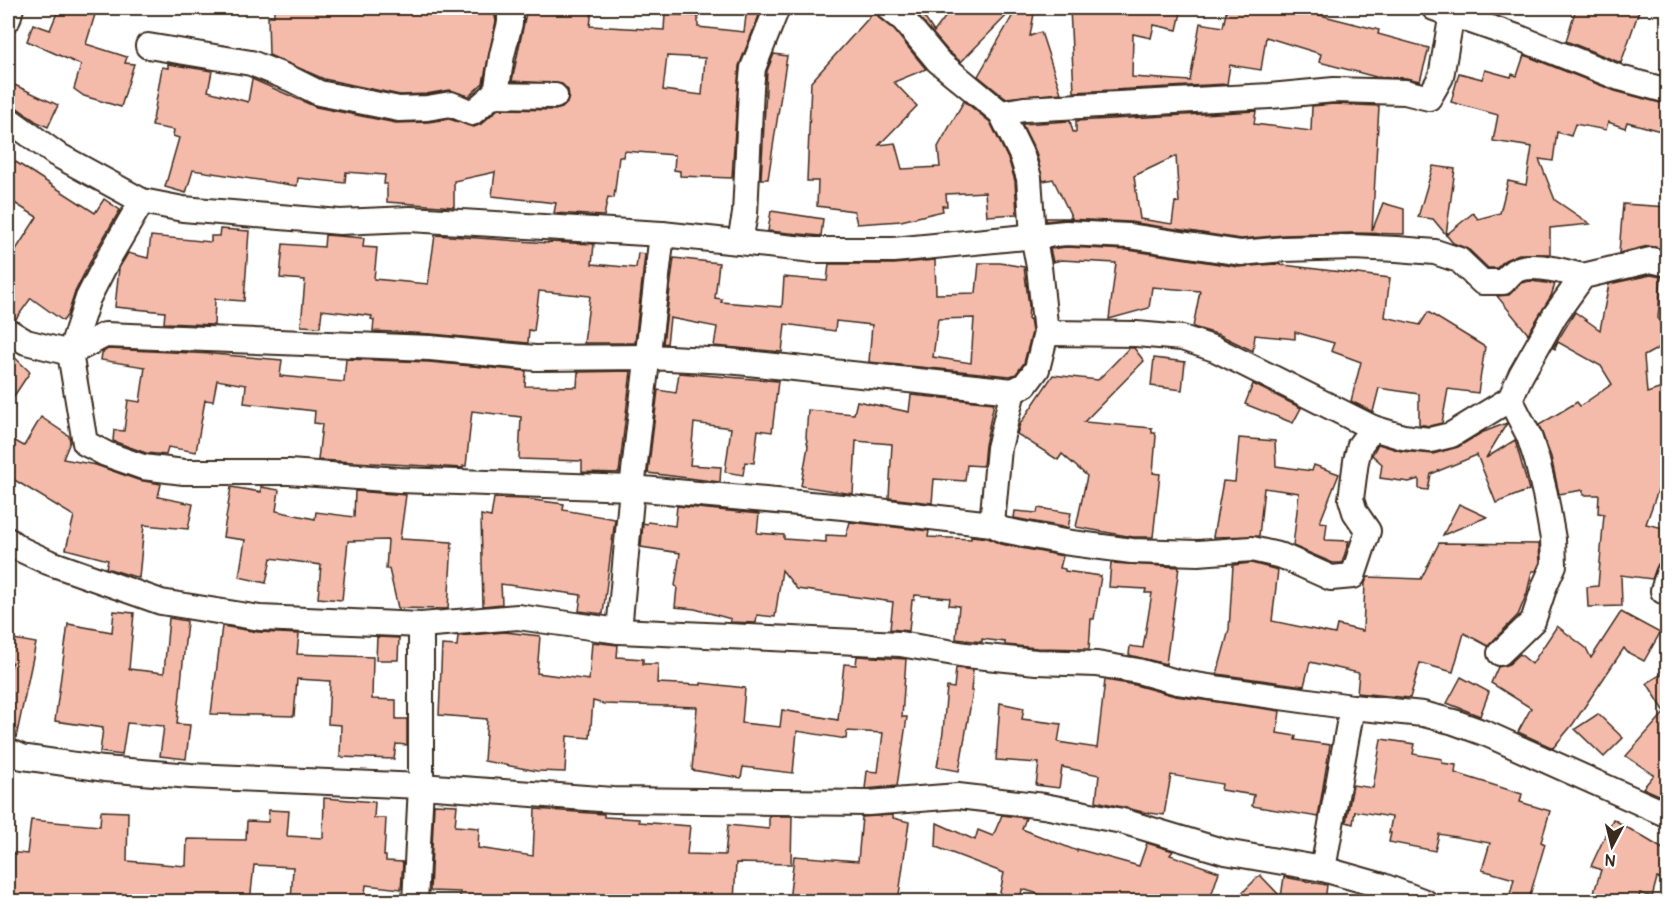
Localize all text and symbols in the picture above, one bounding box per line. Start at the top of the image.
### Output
north arrow [1582,816,1642,876]
text: N [1604,849,1617,870]

